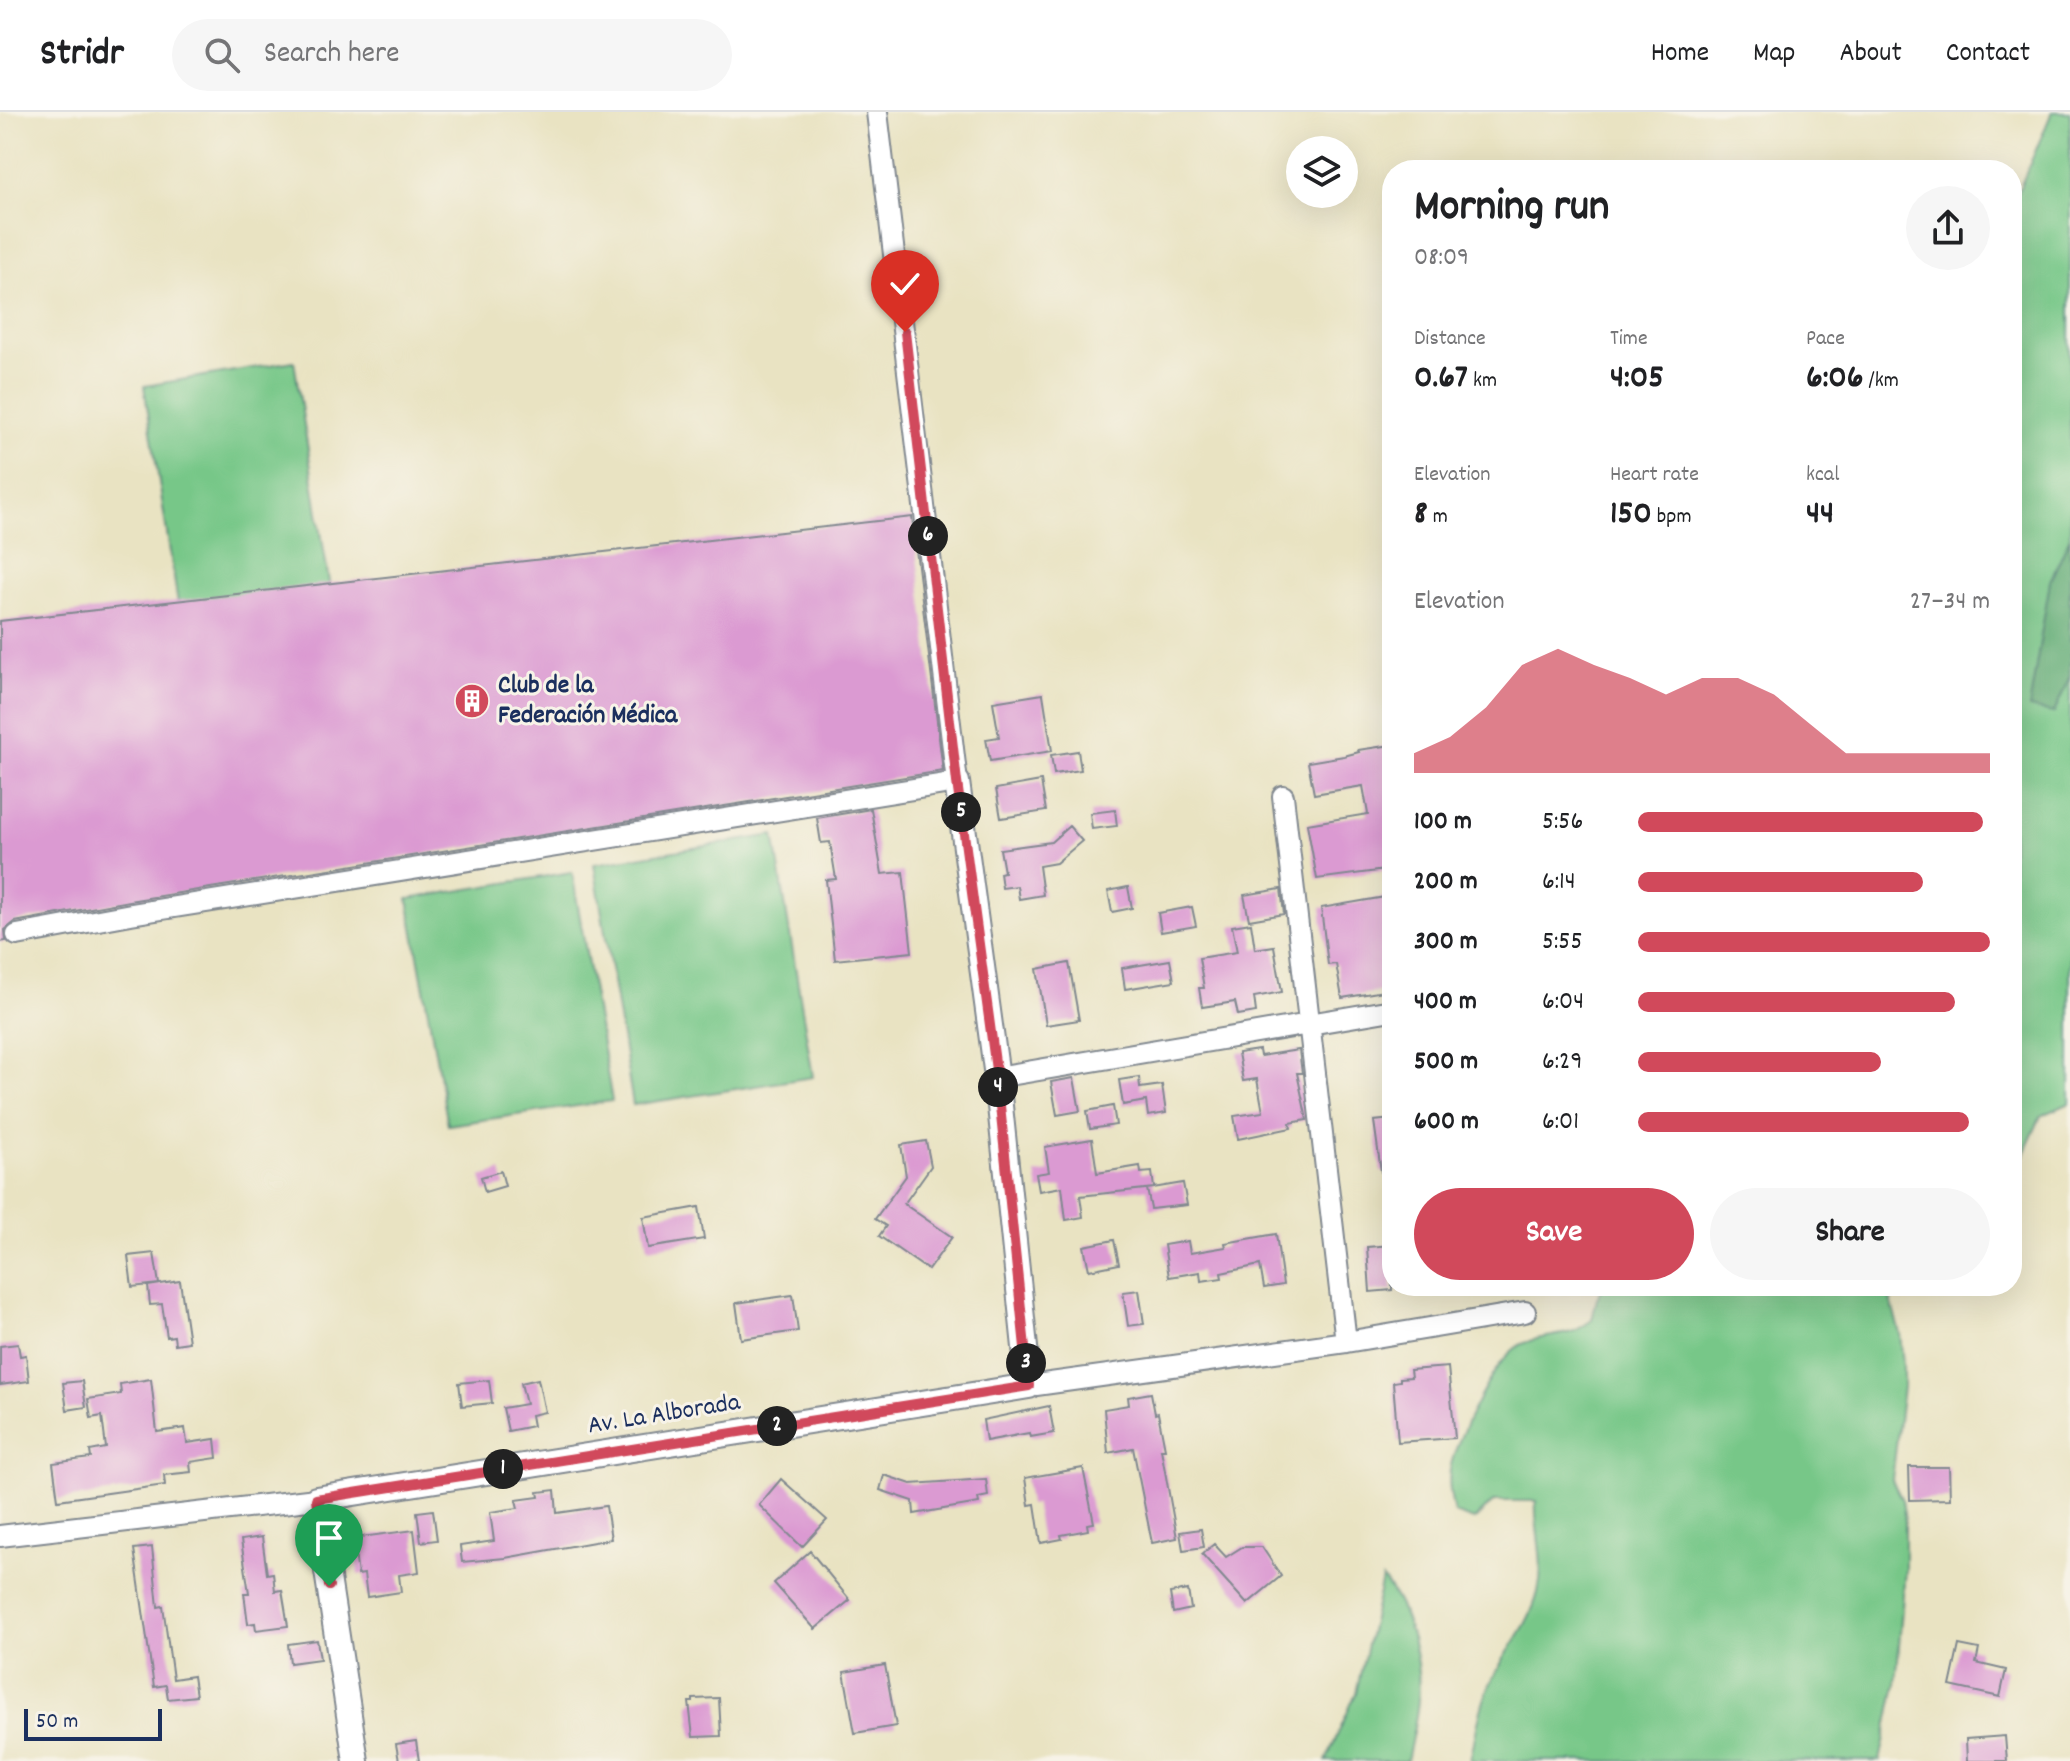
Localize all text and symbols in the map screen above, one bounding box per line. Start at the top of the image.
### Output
search box [172,19,732,91]
text: Stridr [40,28,124,83]
icon: search [200,33,244,77]
text: Search here [264,34,399,77]
text: Home [1651,35,1709,75]
text: Map [1753,35,1795,75]
text: About [1839,35,1902,75]
text: Contact [1946,35,2030,75]
map controls [1286,136,1358,208]
button: layers [1286,136,1358,208]
text: Morning run [1414,178,1609,241]
button: share [1906,186,1990,270]
text: 08:09 [1414,240,1469,277]
pin [871,250,939,332]
icon: check [883,262,927,306]
text: Distance [1414,324,1486,355]
text: Time [1610,324,1648,355]
text: Pace [1806,324,1845,355]
text: 0.67 [1414,355,1468,404]
text: 4:05 [1610,355,1664,404]
text: 6:06 [1806,355,1864,404]
text: km [1468,366,1497,397]
text: /km [1864,366,1899,397]
text: Elevation [1414,460,1491,491]
text: Heart rate [1610,460,1699,491]
text: kcal [1806,460,1839,491]
text: 8 [1414,491,1428,540]
text: 150 [1610,491,1652,540]
text: 44 [1806,491,1834,540]
text: m [1428,502,1448,533]
text: bpm [1652,502,1692,533]
pin: 6 [908,516,948,556]
text: 6 [923,520,933,551]
text: Elevation [1414,584,1504,621]
text: 27–34 m [1910,584,1990,621]
place label: Club de la Federación Médica [498,668,678,735]
building icon: Club de la Federación Médica [453,682,491,720]
pin: 5 [941,792,981,832]
text: 5 [956,796,966,827]
text: 100 m [1414,804,1472,841]
text: 5:56 [1542,804,1583,841]
text: 200 m [1414,864,1478,901]
text: 6:14 [1542,864,1576,901]
text: 300 m [1414,924,1478,961]
text: 5:55 [1542,924,1582,961]
text: 400 m [1414,984,1477,1021]
text: 6:04 [1542,984,1584,1021]
text: 500 m [1414,1044,1478,1081]
text: 6:29 [1542,1044,1582,1081]
pin: 4 [978,1067,1018,1107]
text: 4 [993,1071,1003,1102]
text: 600 m [1414,1104,1479,1141]
text: 6:01 [1542,1104,1579,1141]
button: Save [1414,1188,1694,1280]
button: Share [1710,1188,1990,1280]
pin: 3 [1006,1343,1046,1383]
text: 3 [1021,1347,1031,1378]
street label: Av. La Alborada [585,1385,744,1445]
pin: 2 [757,1406,797,1446]
text: 2 [772,1410,782,1441]
pin: 1 [483,1449,523,1489]
text: 1 [501,1453,505,1484]
pin [295,1504,363,1586]
icon: arrive [307,1516,351,1560]
scale bar [24,1705,162,1741]
text: 50 m [36,1707,78,1738]

